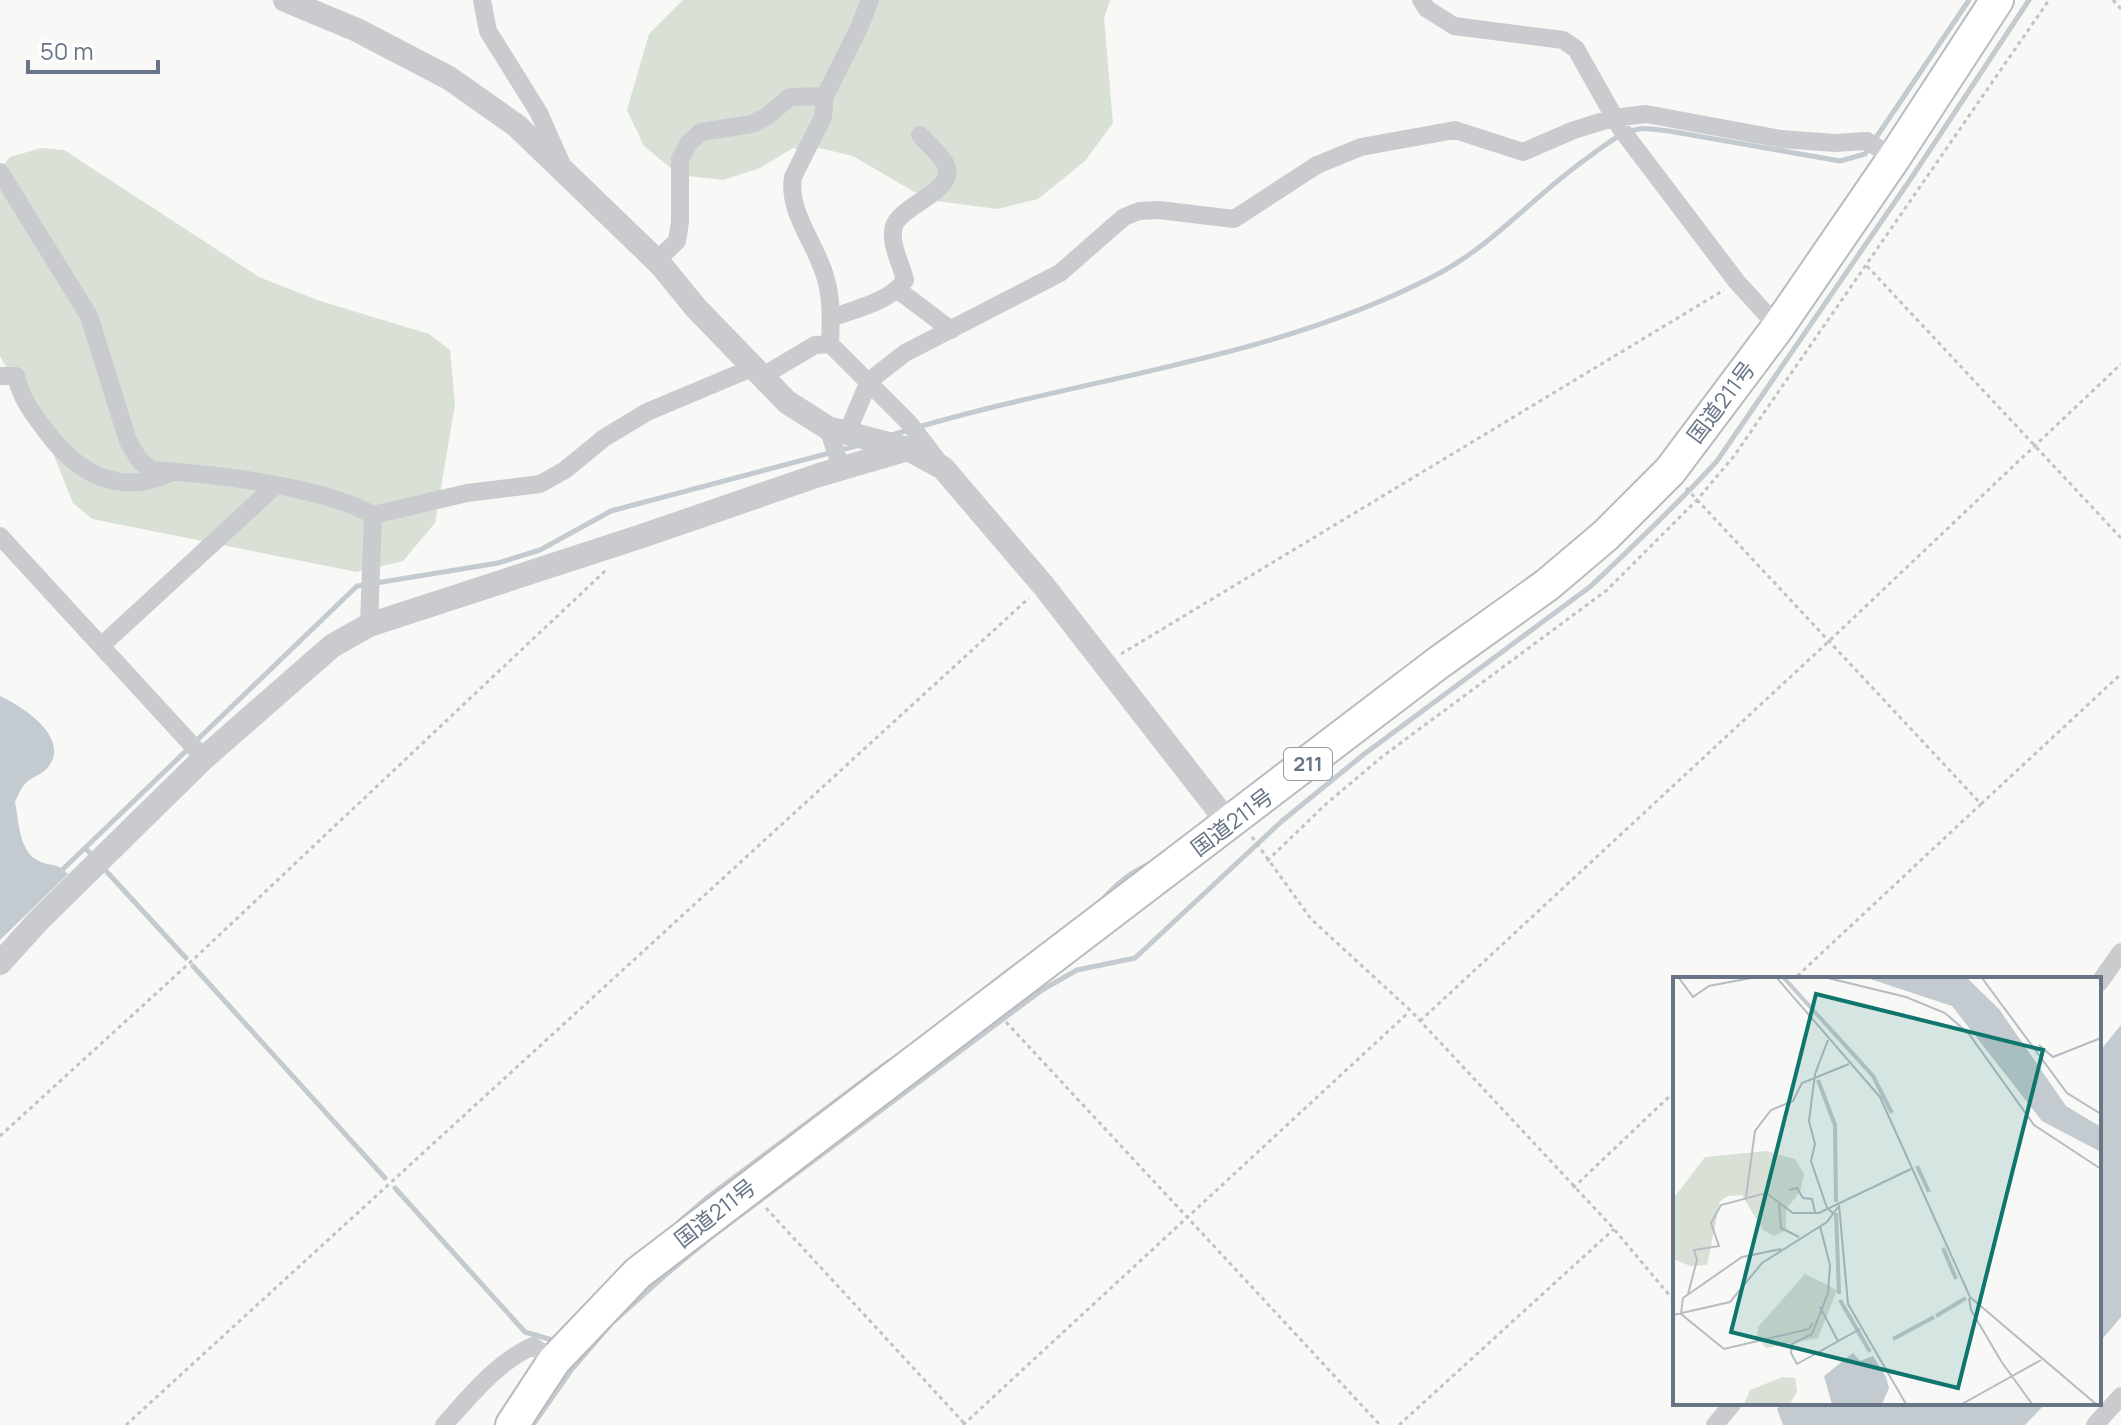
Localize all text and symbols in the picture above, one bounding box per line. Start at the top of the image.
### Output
scale bar [28,24,158,74]
text: 50 m [40,34,94,67]
street label: 国道211号 [1680,355,1762,449]
road number: 211 [1284,748,1332,780]
street label: 国道211号 [1185,781,1279,863]
inset map [1673,977,2101,1405]
street label: 国道211号 [668,1172,762,1254]

